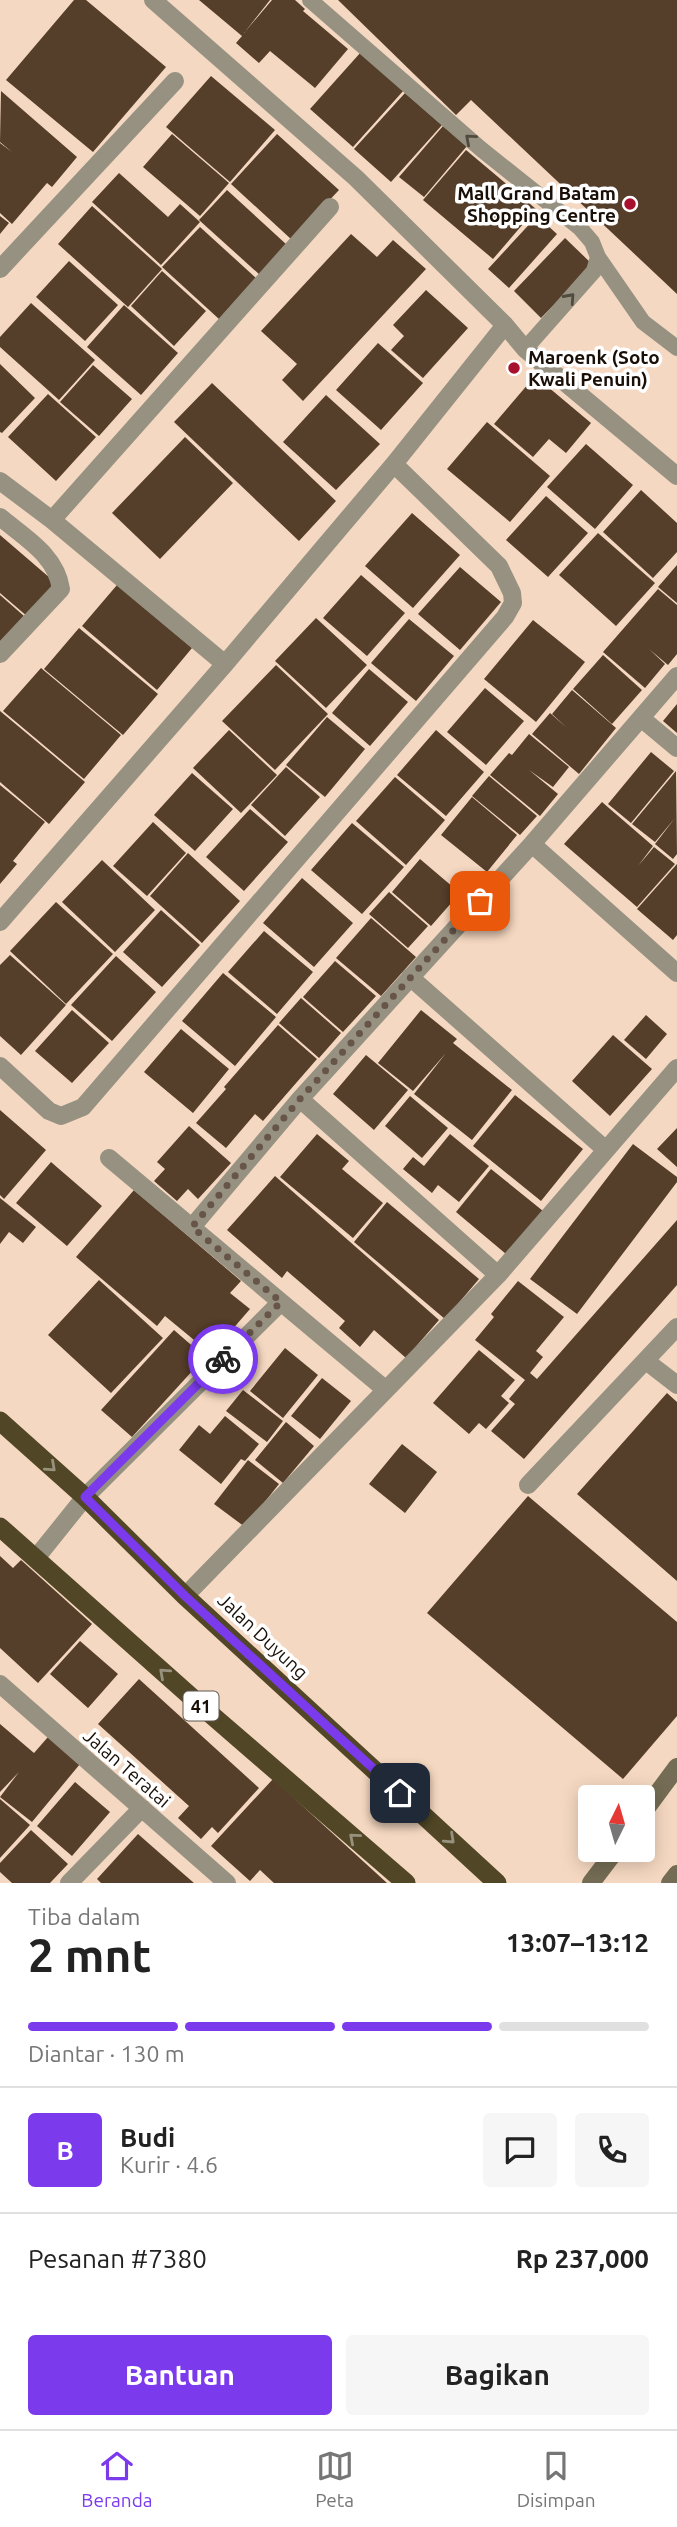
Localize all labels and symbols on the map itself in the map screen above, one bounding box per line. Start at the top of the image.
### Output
one-way arrow [465,135,478,147]
place label: Mall Grand Batam Shopping Centre [457,182,616,226]
marker: Mall Grand Batam Shopping Centre [622,196,638,212]
one-way arrow [562,294,574,307]
place label: Maroenk (Soto Kwali Penuin) [528,346,660,390]
marker: Maroenk (Soto Kwali Penuin) [506,360,522,376]
pin [450,871,510,931]
courier [188,1324,258,1394]
one-way arrow [43,1458,56,1471]
street label: Jalan Duyung [213,1589,313,1683]
one-way arrow [159,1669,172,1681]
road number: 41 [184,1692,218,1721]
street label: Jalan Teratai [79,1724,175,1812]
pin [370,1763,430,1823]
north arrow [578,1785,654,1862]
one-way arrow [442,1831,455,1844]
one-way arrow [349,1834,362,1846]

